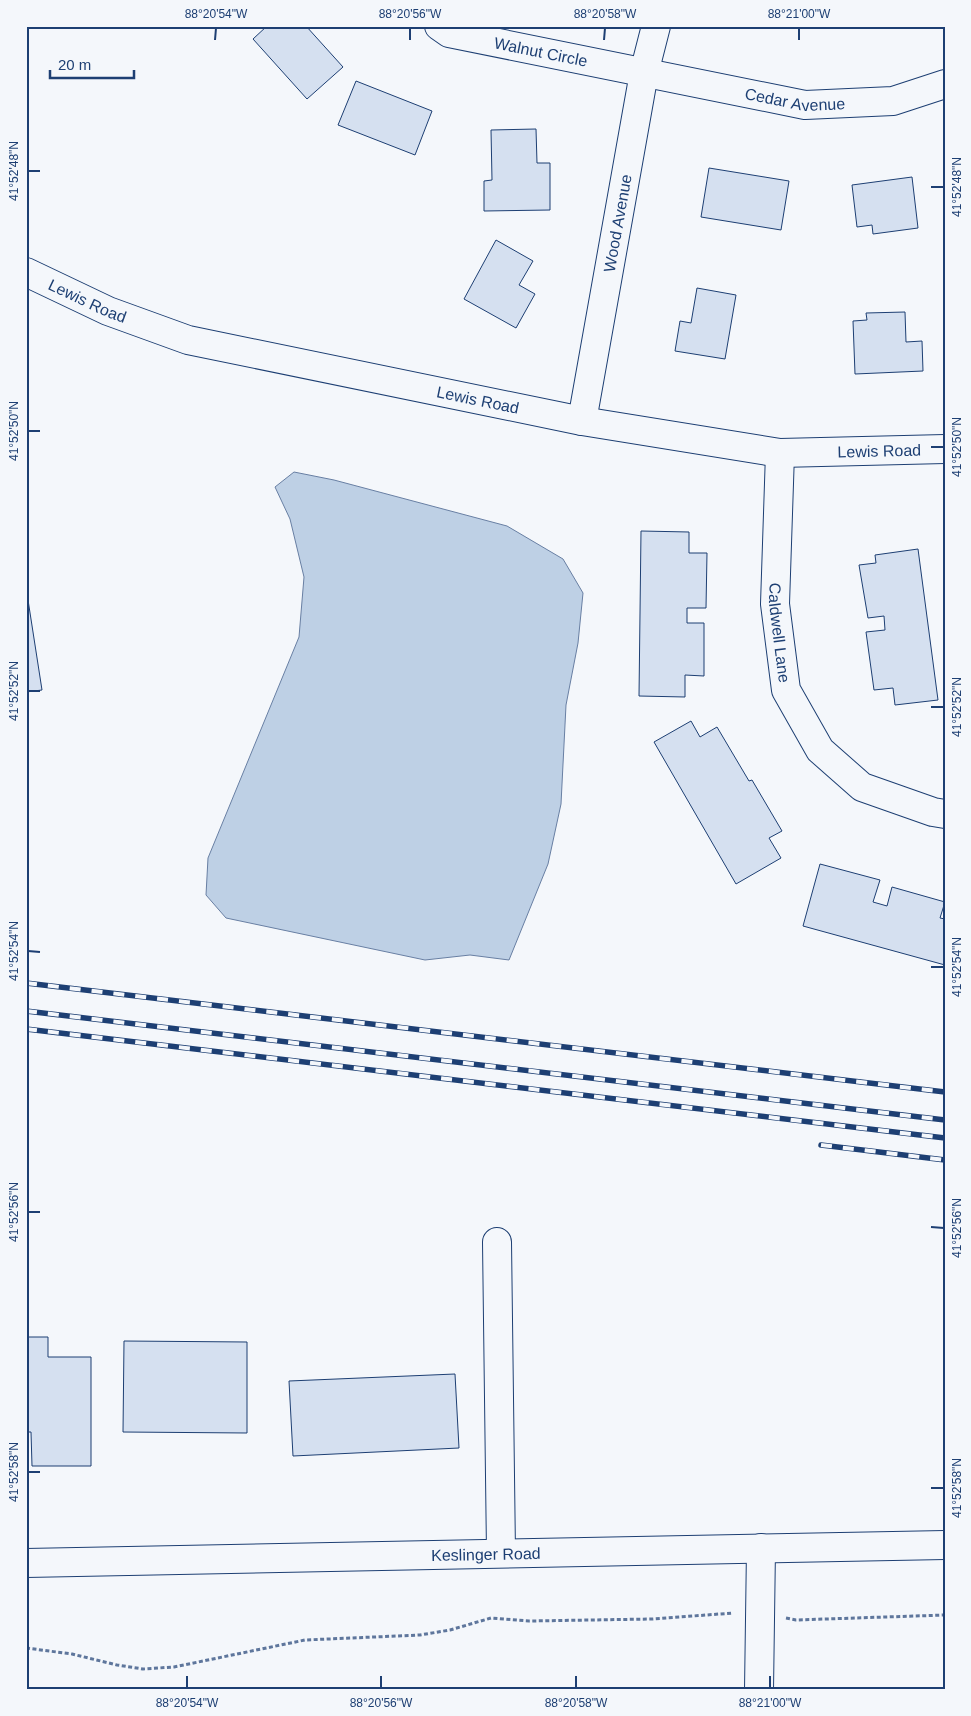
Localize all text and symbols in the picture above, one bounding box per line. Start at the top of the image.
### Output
text: 88°20'54"W [185,7,248,21]
text: 88°20'56"W [379,7,442,21]
text: 88°20'58"W [574,7,637,21]
text: 88°21'00"W [768,7,831,21]
street label: Walnut Circle [493,34,589,69]
scale bar [50,48,134,80]
text: 20 m [58,56,91,73]
street label: Cedar Avenue [744,85,846,114]
text: 41°52'48"N [7,141,21,201]
text: 41°52'48"N [950,157,964,217]
street label: Wood Avenue [600,173,634,273]
street label: Lewis Road [46,276,129,325]
street label: Lewis Road [435,383,521,416]
text: 41°52'50"N [7,401,21,461]
text: 41°52'50"N [950,417,964,477]
street label: Lewis Road [837,441,921,460]
street label: Caldwell Lane [766,582,793,684]
text: 41°52'52"N [7,661,21,721]
text: 41°52'52"N [950,677,964,737]
text: 41°52'54"N [7,921,21,981]
text: 41°52'54"N [950,937,964,997]
text: 41°52'56"N [7,1182,21,1242]
text: 41°52'56"N [950,1198,964,1258]
text: 41°52'58"N [7,1442,21,1502]
text: 41°52'58"N [950,1458,964,1518]
street label: Keslinger Road [431,1544,541,1564]
text: 88°20'54"W [156,1696,219,1710]
text: 88°20'56"W [350,1696,413,1710]
text: 88°20'58"W [545,1696,608,1710]
text: 88°21'00"W [739,1696,802,1710]

